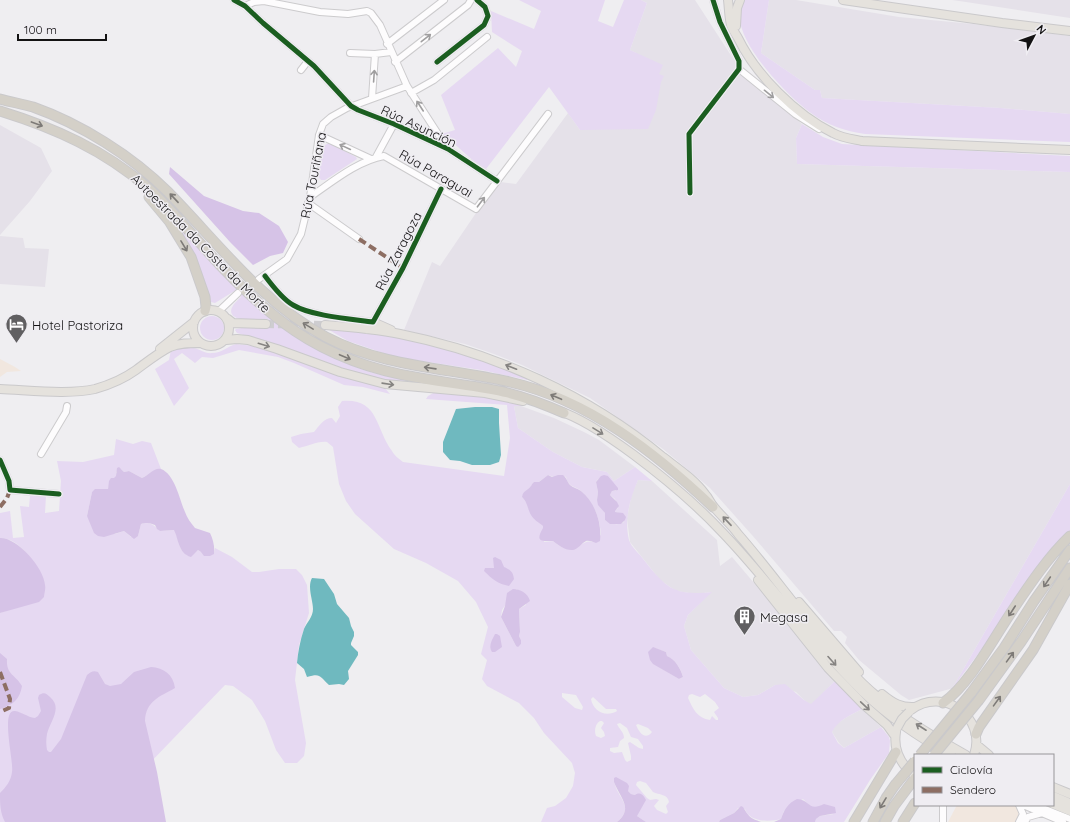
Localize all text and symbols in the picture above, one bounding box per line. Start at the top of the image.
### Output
scale bar [18,16,106,42]
north arrow [1014,16,1054,56]
text: 100 m [24,22,57,37]
text: N [1034,22,1049,37]
one-way arrow [421,34,432,42]
one-way arrow [370,70,377,83]
one-way arrow [764,89,774,98]
one-way arrow [415,100,423,112]
street label: Rúa Asunción [379,101,459,151]
one-way arrow [31,120,43,128]
street label: Rúa Touriñana [297,131,329,219]
one-way arrow [339,143,351,150]
street label: Rúa Paraguai [397,146,475,200]
street label: Autoestrada da Costa da Morte [128,170,274,316]
one-way arrow [169,193,178,203]
one-way arrow [477,196,485,207]
street label: Rúa Zaragoza [371,209,425,293]
one-way arrow [180,240,188,252]
hotel icon: Hotel Pastoriza [4,312,30,345]
place label: Hotel Pastoriza [32,317,123,333]
one-way arrow [302,321,314,329]
one-way arrow [257,342,270,349]
one-way arrow [339,354,351,361]
one-way arrow [505,363,517,371]
one-way arrow [424,364,437,372]
one-way arrow [381,380,394,388]
one-way arrow [550,393,562,400]
one-way arrow [592,428,604,436]
one-way arrow [722,515,731,526]
one-way arrow [1043,576,1051,587]
building icon: Megasa [731,604,757,637]
one-way arrow [1008,605,1016,616]
place label: Megasa [760,609,808,625]
one-way arrow [1006,652,1014,663]
one-way arrow [828,656,837,666]
one-way arrow [993,696,1001,707]
one-way arrow [860,701,870,711]
one-way arrow [915,723,926,731]
legend [914,754,1054,806]
text: Ciclovía [950,762,993,777]
text: Sendero [950,782,996,797]
one-way arrow [878,797,886,809]

